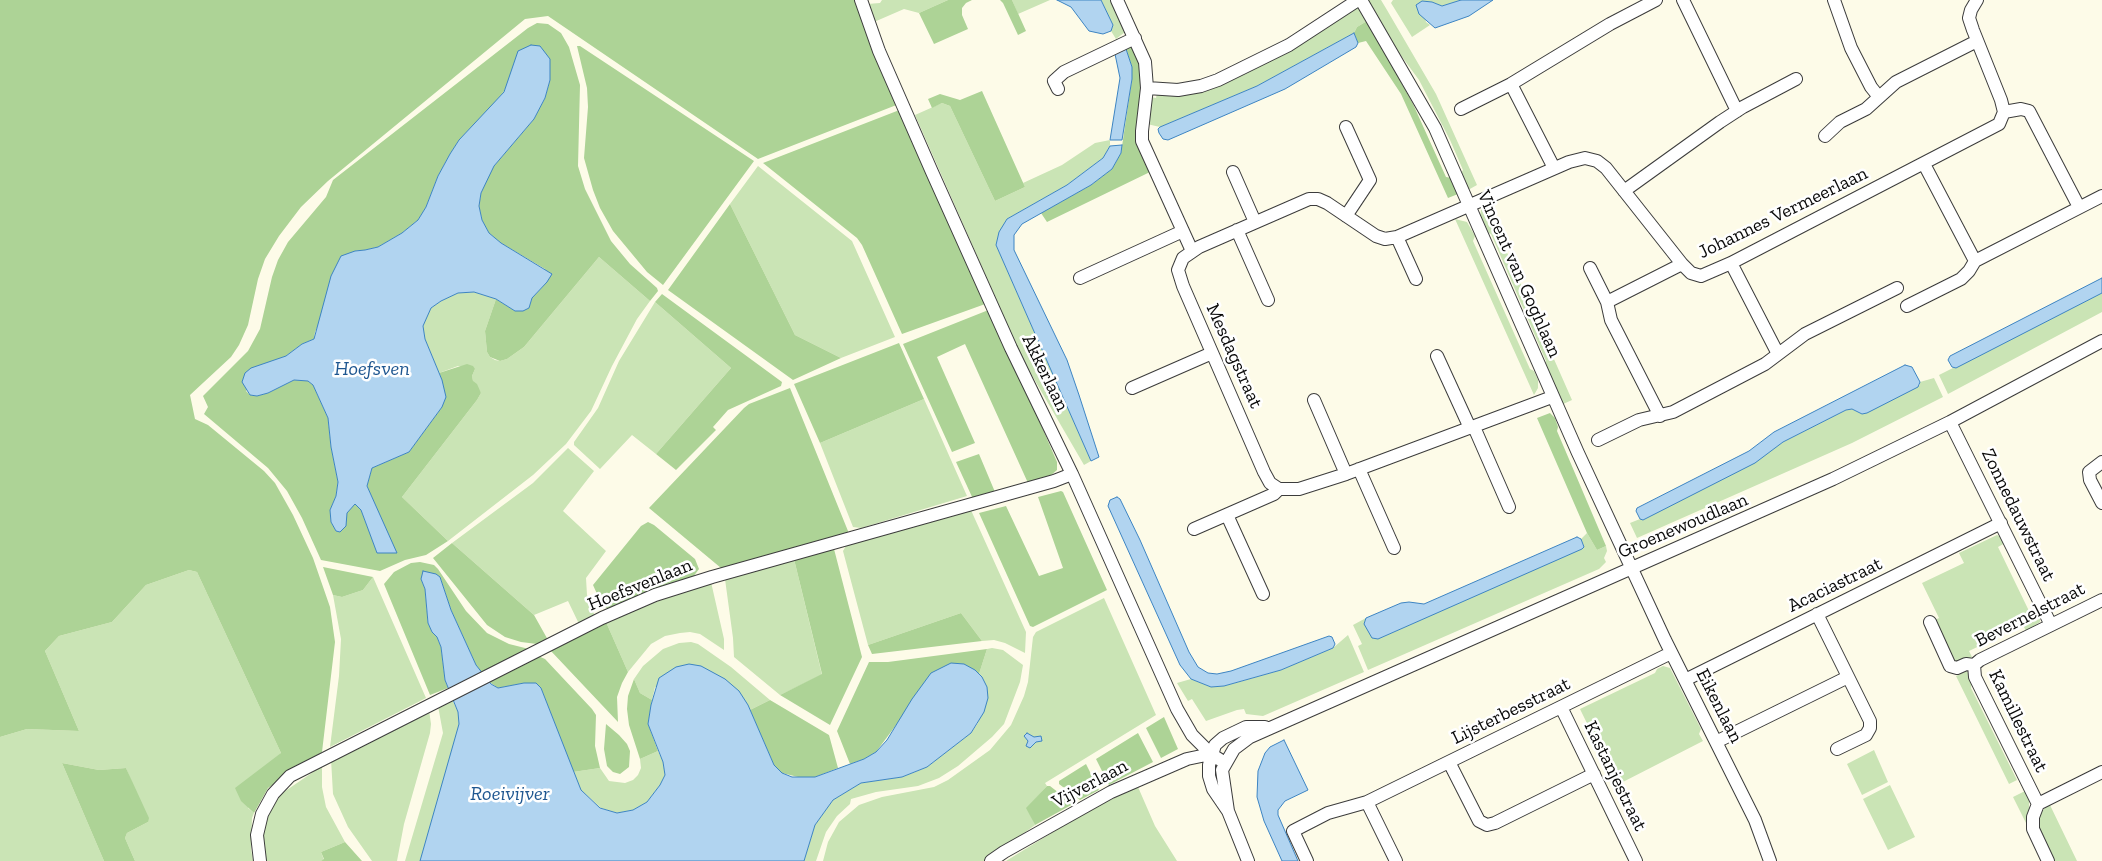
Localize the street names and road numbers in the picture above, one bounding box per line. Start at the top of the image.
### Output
street label: Johannes Vermeerlaan [1695,162,1871,264]
street label: Vincent van Goghlaan [1472,187,1566,361]
street label: Mesdagstraat [1201,300,1267,412]
street label: Akkerlaan [1017,331,1073,415]
street label: Zonnedauwstraat [1976,445,2060,585]
street label: Groenewoudlaan [1615,488,1751,564]
street label: Acaciastraat [1784,552,1886,618]
street label: Hoefsvenlaan [585,554,695,616]
street label: Bevernelstraat [1971,578,2089,652]
street label: Eikenlaan [1691,665,1747,747]
street label: Kamillestraat [1983,666,2053,776]
street label: Lijsterbesstraat [1448,673,1574,749]
street label: Kastanjestraat [1579,717,1651,835]
street label: Vijverlaan [1048,755,1132,813]

